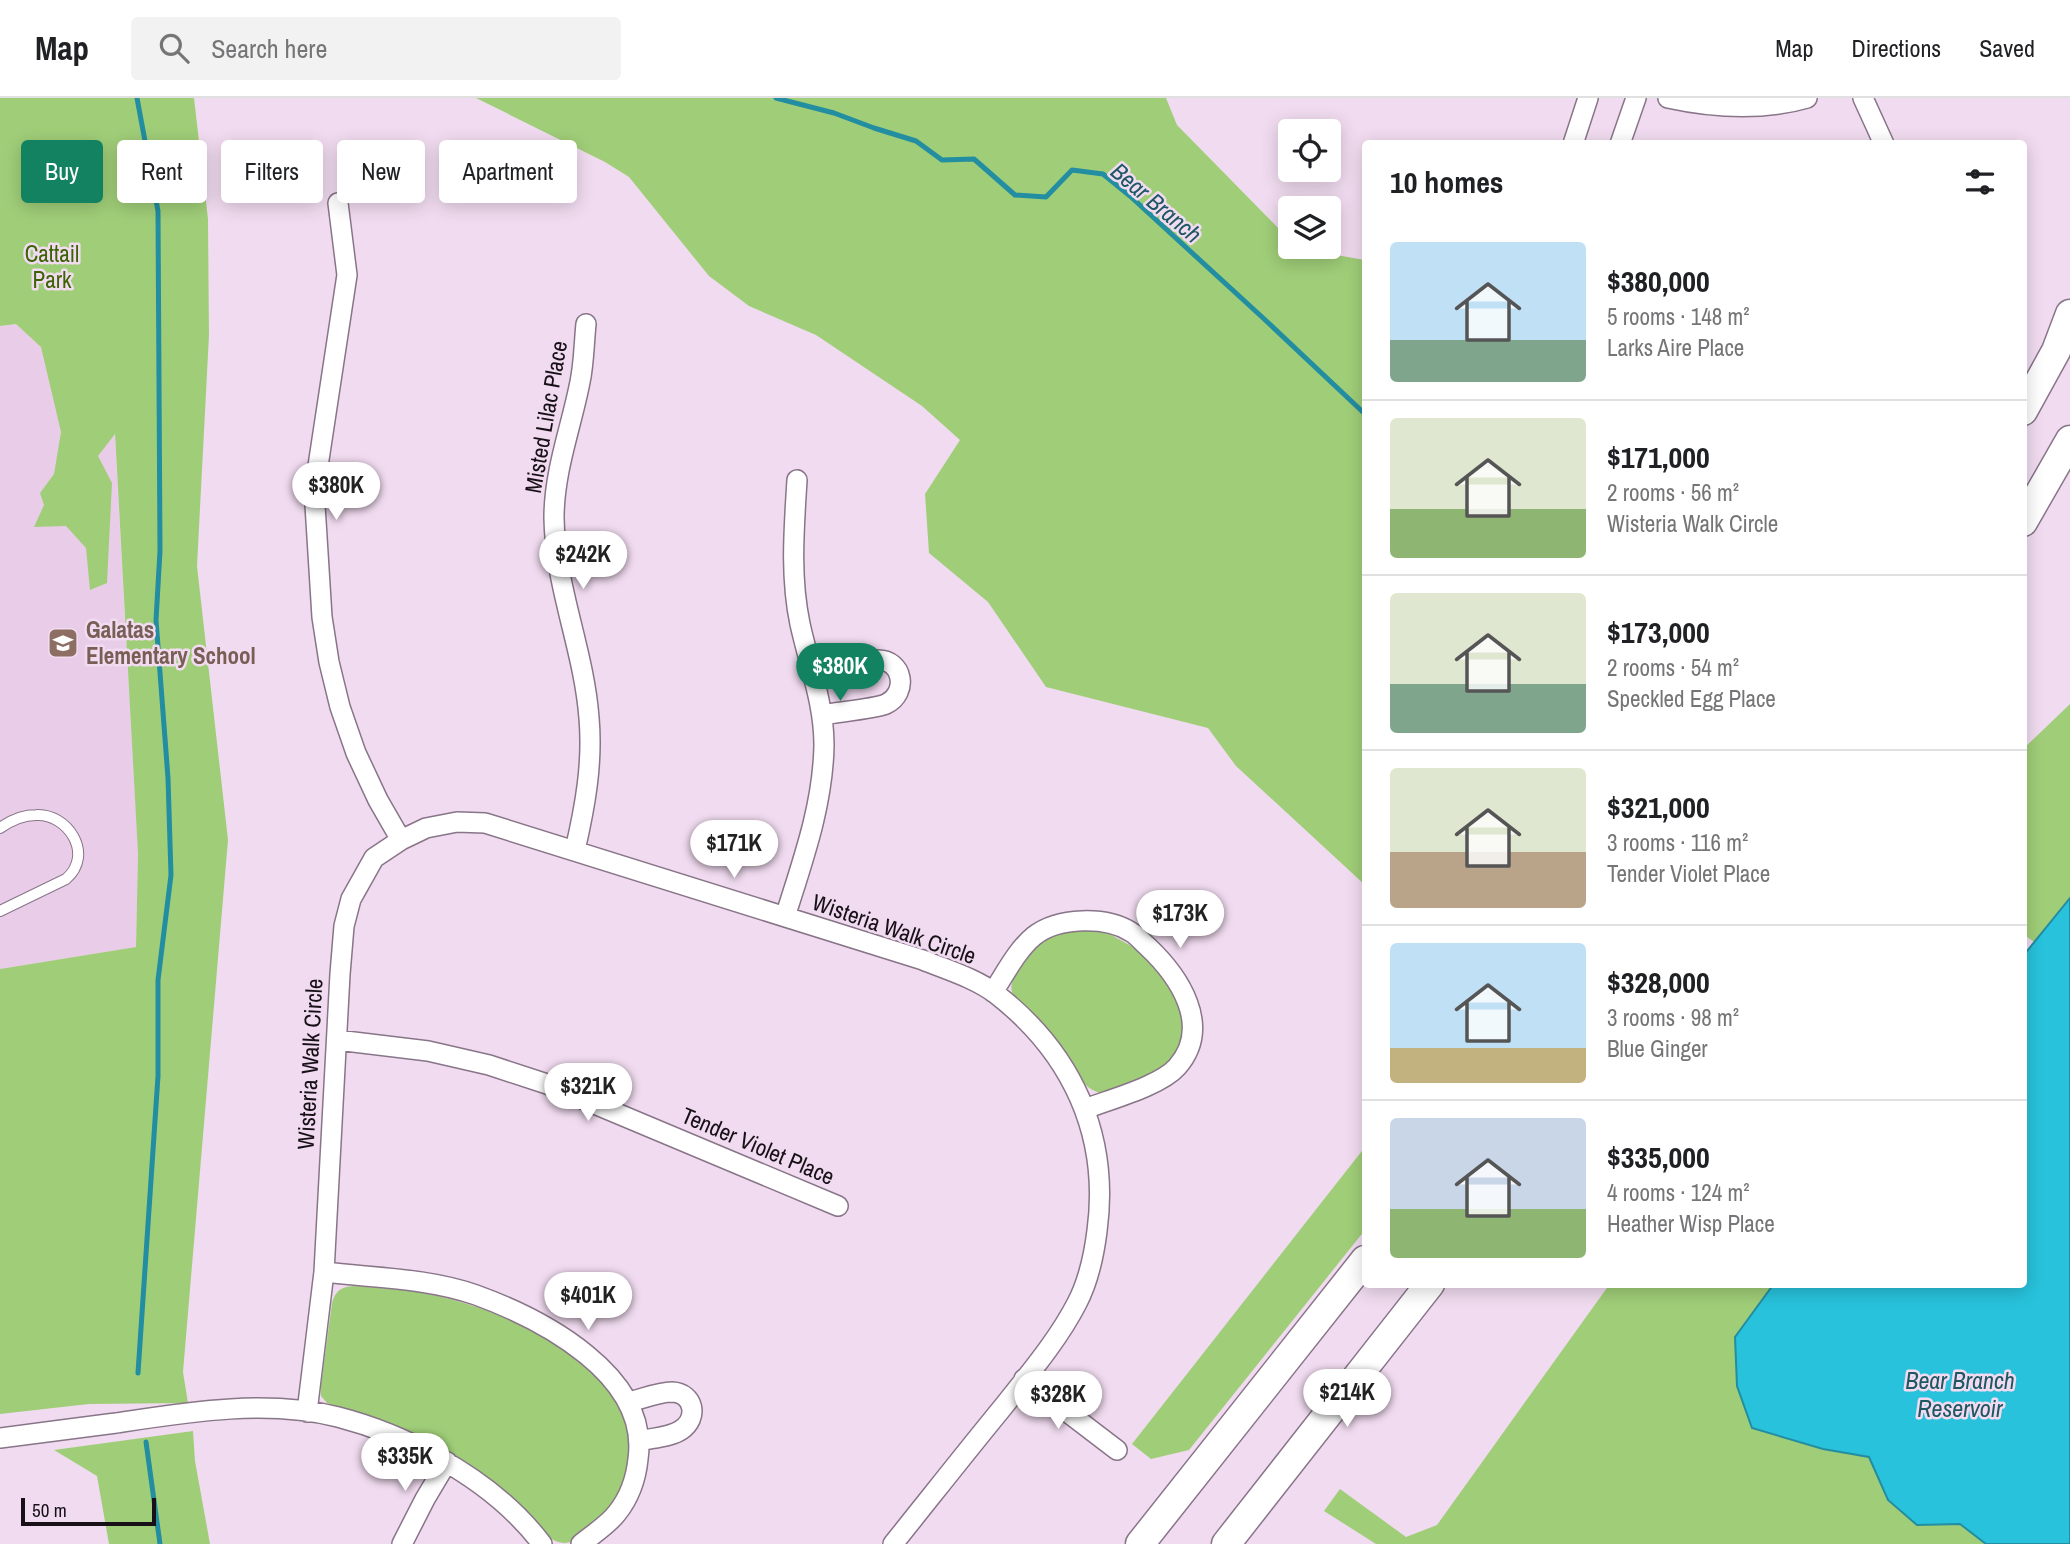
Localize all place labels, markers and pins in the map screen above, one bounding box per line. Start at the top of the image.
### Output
pin: $380K [287,462,385,522]
pin: $242K [534,532,632,591]
place label: Galatas Elementary School [86,614,256,671]
school or university icon: Galatas Elementary School [46,626,80,660]
pin: $380K [791,644,889,703]
pin: $171K [685,820,783,880]
pin: $173K [1131,890,1229,950]
pin: $321K [539,1063,637,1123]
pin: $401K [539,1272,637,1332]
pin: $214K [1298,1370,1396,1429]
pin: $328K [1009,1372,1107,1431]
pin: $335K [356,1434,454,1493]

